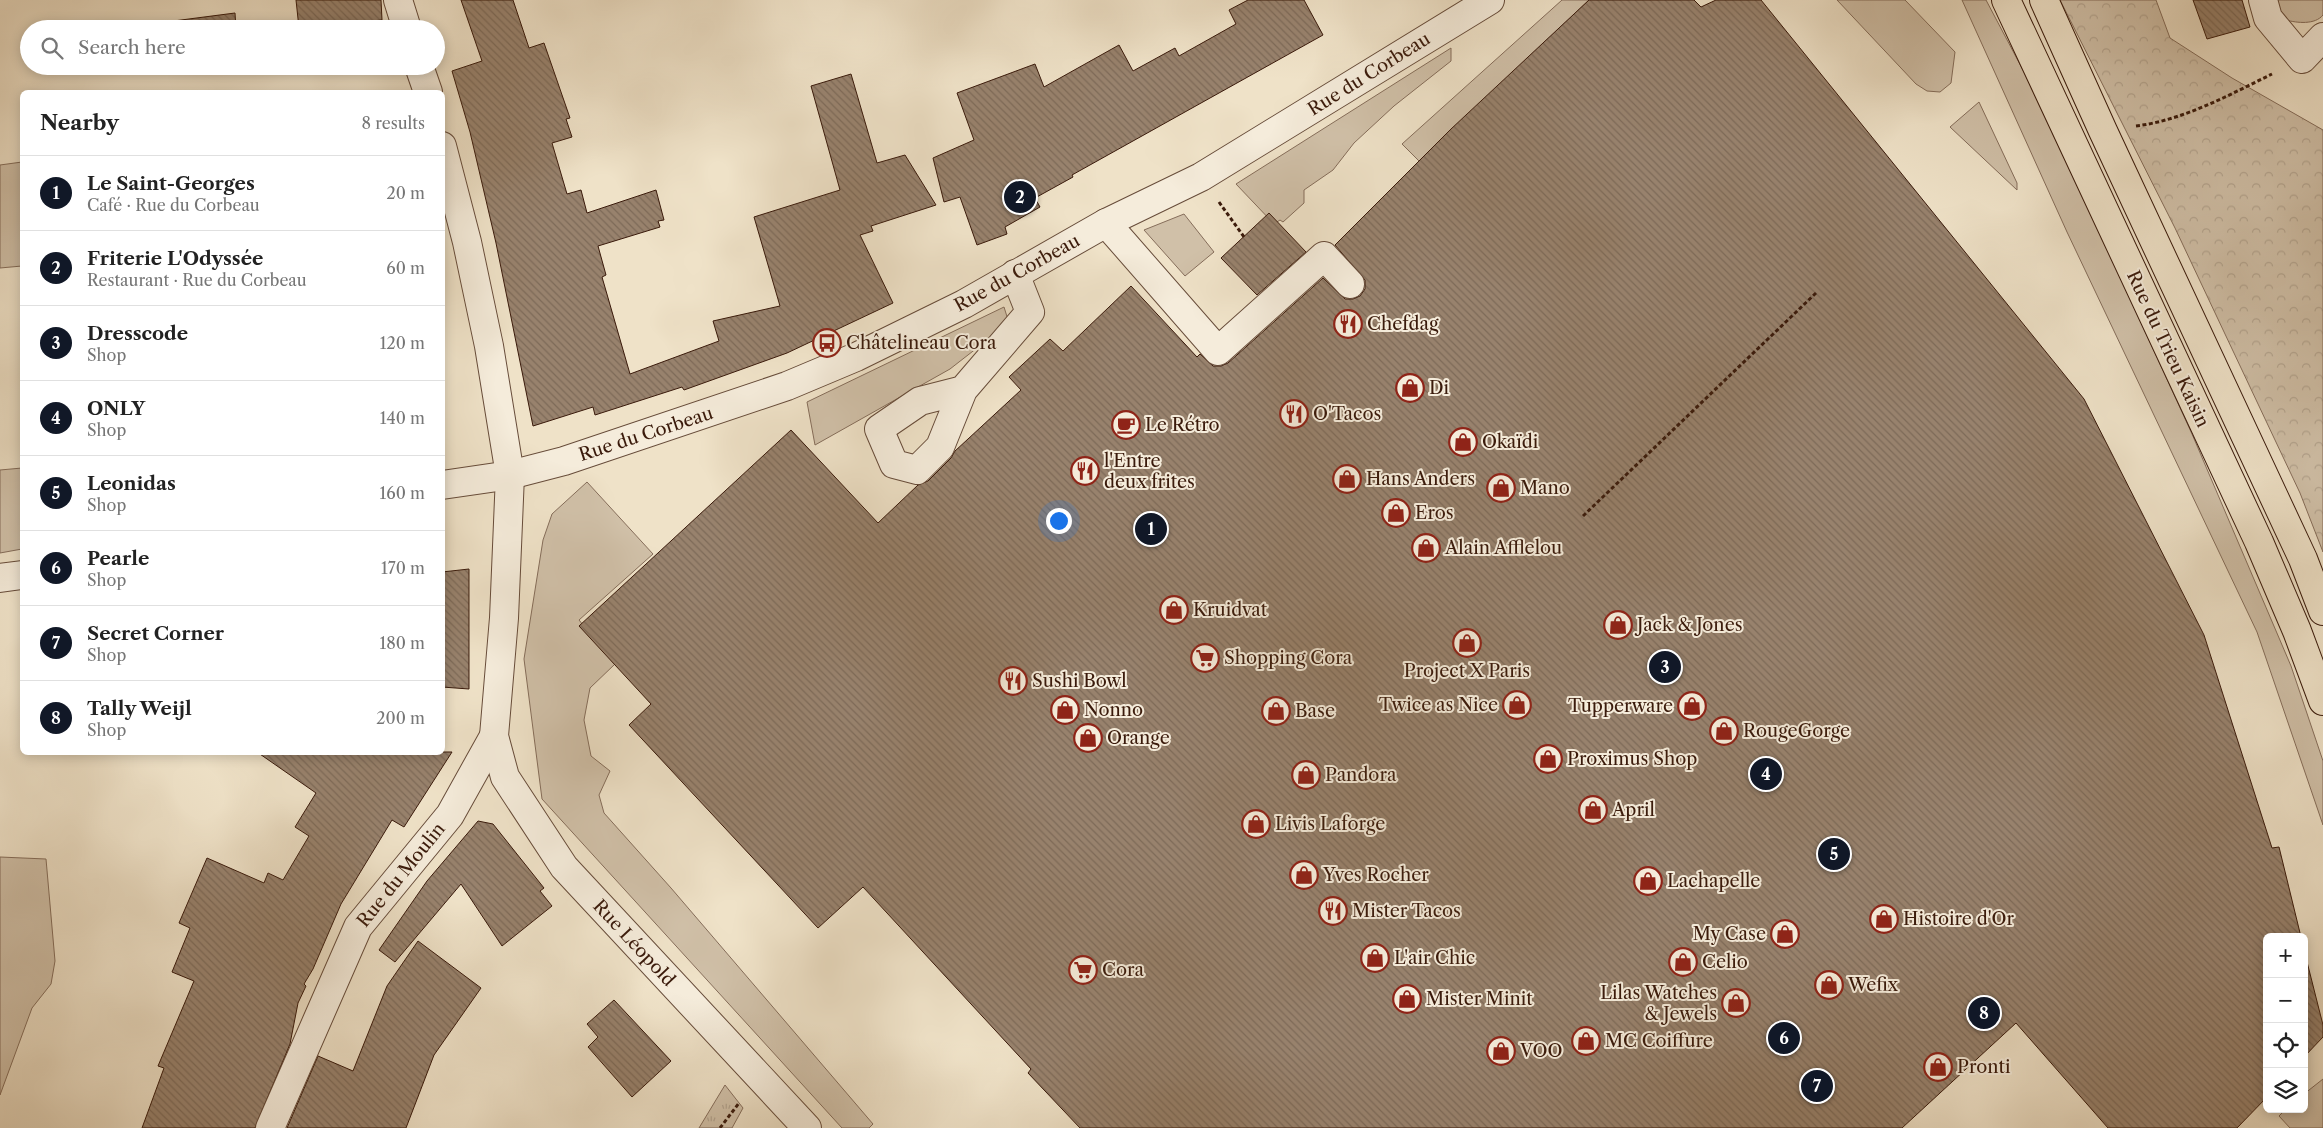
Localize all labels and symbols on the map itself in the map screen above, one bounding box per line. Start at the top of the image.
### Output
street label: Rue du Corbeau [1304,28,1434,120]
pin: 2 [1004,178,1036,216]
street label: Rue du Corbeau [950,229,1084,317]
street label: Rue du Trieu Kaisin [2122,267,2214,431]
restaurant icon: Chefdag [1333,309,1363,339]
place label: Chefdag [1367,313,1439,335]
bus stop icon: Châtelineau Cora [812,328,842,358]
place label: Châtelineau Cora [846,332,997,354]
shop icon: Di [1395,373,1425,403]
place label: Di [1429,377,1450,399]
restaurant icon: O'Tacos [1279,399,1309,429]
street label: Rue du Corbeau [576,402,716,466]
place label: O'Tacos [1313,403,1381,425]
cafe icon: Le Rétro [1111,410,1141,440]
place label: Le Rétro [1145,414,1220,436]
shop icon: Okaïdi [1448,427,1478,457]
place label: Okaïdi [1482,431,1539,453]
place label: l'Entre deux frites [1104,450,1195,493]
restaurant icon: l'Entre deux frites [1070,456,1100,486]
shop icon: Hans Anders [1332,464,1362,494]
place label: Hans Anders [1366,468,1475,490]
shop icon: Mano [1486,473,1516,503]
place label: Mano [1520,477,1570,499]
shop icon: Eros [1381,498,1411,528]
place label: Eros [1415,502,1454,524]
your location [1046,508,1072,534]
pin: 1 [1135,510,1167,548]
shop icon: Alain Afflelou [1411,533,1441,563]
place label: Alain Afflelou [1444,537,1562,559]
shop icon: Kruidvat [1159,595,1189,625]
place label: Kruidvat [1193,599,1268,621]
shop icon: Jack & Jones [1603,610,1633,640]
place label: Jack & Jones [1634,614,1743,636]
shop icon: Project X Paris [1452,628,1482,658]
supermarket icon: Shopping Cora [1190,643,1220,673]
place label: Shopping Cora [1224,647,1353,669]
pin: 3 [1649,648,1681,686]
place label: Project X Paris [1404,660,1530,682]
restaurant icon: Sushi Bowl [998,666,1028,696]
place label: Sushi Bowl [1032,670,1127,692]
shop icon: Twice as Nice [1502,690,1532,720]
shop icon: Tupperware [1677,691,1707,721]
place label: Twice as Nice [1379,694,1498,716]
shop icon: Nonno [1050,695,1080,725]
place label: Tupperware [1568,695,1673,717]
shop icon: Base [1261,696,1291,726]
place label: Nonno [1084,699,1143,721]
place label: Base [1295,700,1335,722]
shop icon: RougeGorge [1709,716,1739,746]
place label: RougeGorge [1743,720,1850,742]
shop icon: Orange [1073,723,1103,753]
place label: Orange [1107,727,1170,749]
shop icon: Proximus Shop [1533,744,1563,774]
place label: Proximus Shop [1567,748,1697,770]
pin: 4 [1750,755,1782,793]
shop icon: Pandora [1291,760,1321,790]
place label: Pandora [1325,764,1397,786]
shop icon: April [1578,795,1608,825]
place label: April [1611,799,1655,821]
shop icon: Livis Laforge [1241,809,1271,839]
place label: Livis Laforge [1275,813,1385,835]
street label: Rue du Moulin [352,818,450,932]
pin: 5 [1818,835,1850,873]
shop icon: Yves Rocher [1289,860,1319,890]
place label: Yves Rocher [1322,864,1429,886]
shop icon: Lachapelle [1633,866,1663,896]
place label: Lachapelle [1667,870,1760,892]
street label: Rue Léopold [588,895,680,991]
restaurant icon: Mister Tacos [1318,896,1348,926]
place label: Mister Tacos [1352,900,1461,922]
shop icon: Histoire d'Or [1869,904,1899,934]
place label: Histoire d'Or [1903,908,2015,930]
shop icon: My Case [1770,919,1800,949]
place label: My Case [1693,923,1766,945]
shop icon: L'air Chic [1360,943,1390,973]
place label: L'air Chic [1394,947,1475,969]
shop icon: Celio [1668,947,1698,977]
place label: Celio [1702,951,1748,973]
supermarket icon: Cora [1068,955,1098,985]
place label: Cora [1102,959,1144,981]
shop icon: Wefix [1814,970,1844,1000]
place label: Wefix [1847,974,1899,996]
place label: Lilas Watches & Jewels [1600,982,1717,1025]
shop icon: Mister Minit [1392,984,1422,1014]
place label: Mister Minit [1426,988,1533,1010]
shop icon: Lilas Watches & Jewels [1721,988,1751,1018]
pin: 8 [1968,994,2000,1032]
pin: 6 [1768,1019,1800,1057]
shop icon: MC Coiffure [1571,1026,1601,1056]
place label: MC Coiffure [1605,1030,1713,1052]
shop icon: VOO [1486,1036,1516,1066]
place label: VOO [1519,1040,1562,1062]
shop icon: Pronti [1923,1052,1953,1082]
place label: Pronti [1957,1056,2011,1078]
pin: 7 [1801,1067,1833,1105]

